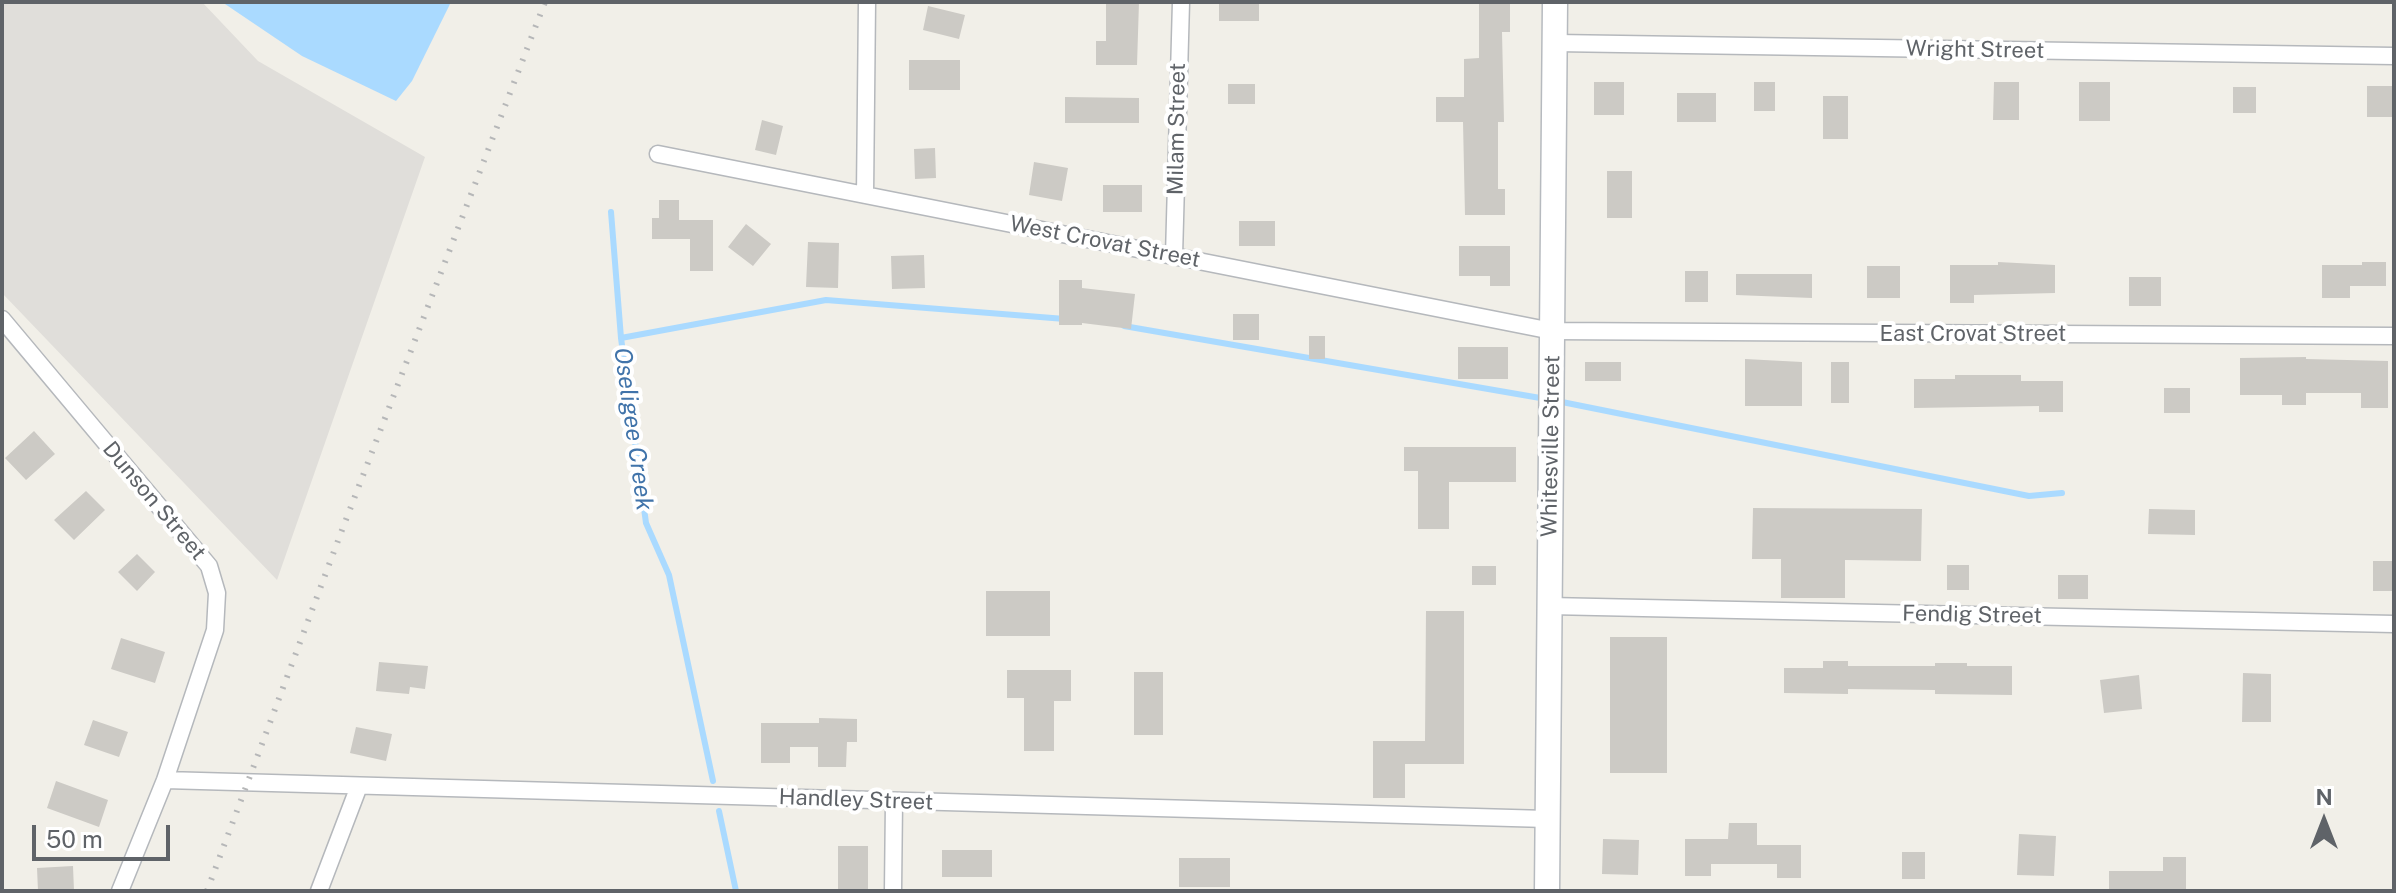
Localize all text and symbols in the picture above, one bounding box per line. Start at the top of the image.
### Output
street label: Wright Street [1905,36,2045,64]
street label: Milam Street [1163,63,1191,195]
street label: West Crovat Street [1007,211,1203,273]
street label: East Crovat Street [1880,321,2066,347]
water label: Oseligee Creek [607,346,659,512]
street label: Whitesville Street [1536,355,1566,537]
street label: Dunson Street [97,436,211,566]
street label: Fendig Street [1902,601,2042,629]
north arrow [2284,781,2364,861]
street label: Handley Street [778,784,934,816]
text: N [2315,784,2333,810]
scale bar [36,809,174,859]
text: 50 m [46,825,103,853]

